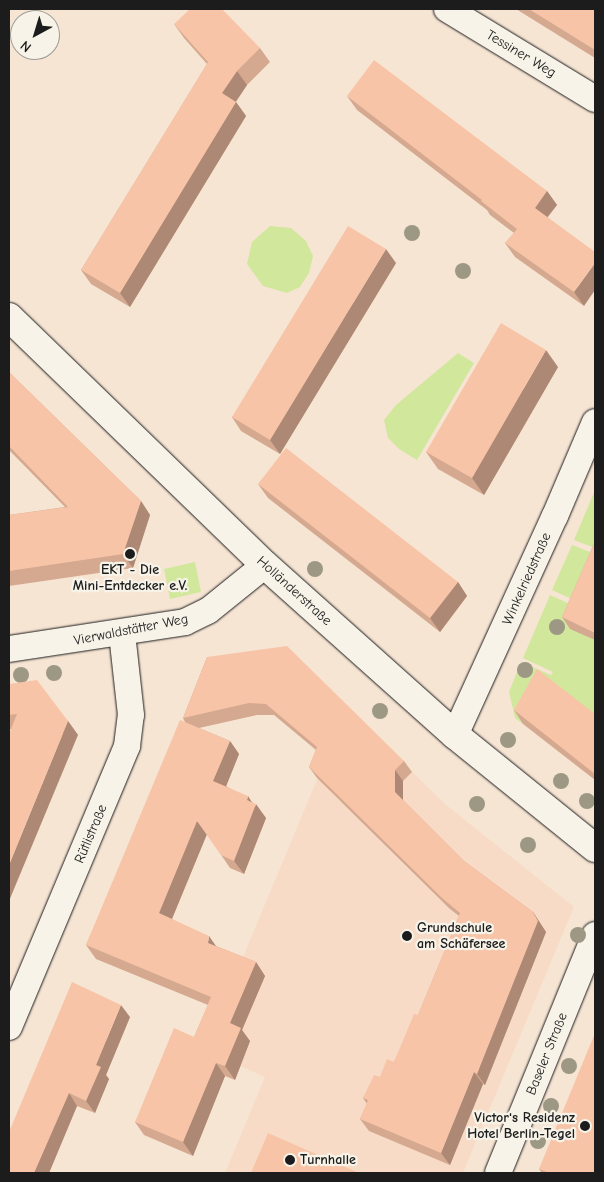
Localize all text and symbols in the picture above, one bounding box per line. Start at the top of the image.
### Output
north arrow [10,10,60,60]
street label: Tessiner Weg [483,27,559,81]
text: N [17,37,35,56]
street label: Winkelriedstraße [499,530,555,628]
marker: EKT - Die Mini-Entdecker e.V. [124,548,136,560]
street label: Holländerstraße [253,553,335,629]
place label: EKT - Die Mini-Entdecker e.V. [73,562,187,594]
street label: Vierwaldstätter Weg [72,611,190,649]
street label: Rütlistraße [71,802,111,866]
place label: Grundschule am Schäfersee [417,920,505,952]
marker: Grundschule am Schäfersee [401,930,413,942]
street label: Baseler Straße [523,1010,571,1098]
place label: Victor's Residenz Hotel Berlin-Tegel [467,1110,575,1142]
marker: Victor's Residenz Hotel Berlin-Tegel [579,1120,591,1132]
place label: Turnhalle [300,1152,356,1168]
marker: Turnhalle [284,1154,296,1166]

